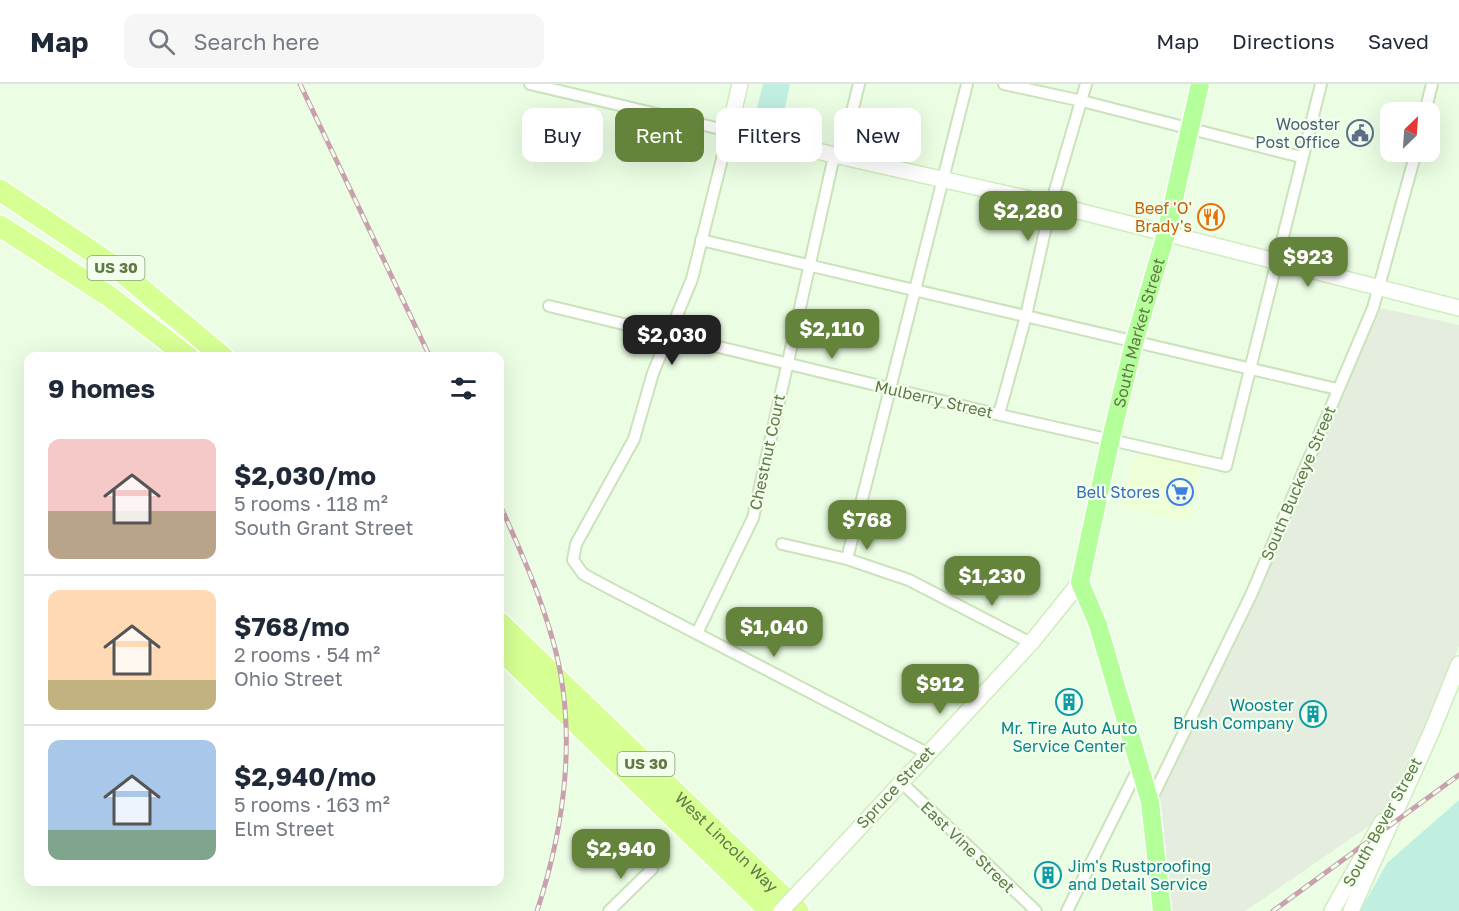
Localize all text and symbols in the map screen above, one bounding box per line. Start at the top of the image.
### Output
search box [124,14,544,68]
text: Map [30,25,88,58]
icon: search [145,25,178,58]
text: Search here [193,28,319,55]
text: Map [1156,28,1199,54]
text: Directions [1232,28,1335,54]
text: Saved [1368,28,1429,54]
north arrow [1380,102,1440,162]
map controls [1380,102,1440,162]
chip: Buy [522,108,603,162]
chip: Rent [615,108,704,162]
chip: Filters [716,108,822,162]
chip: New [834,108,921,162]
place label: Wooster Post Office [1255,114,1340,152]
public building icon: Wooster Post Office [1345,118,1375,148]
pin: $2,280 [979,191,1077,242]
text: $2,280 [993,198,1063,222]
place label: Beef 'O' Brady's [1134,198,1192,236]
restaurant icon: Beef 'O' Brady's [1196,202,1226,232]
pin: $923 [1272,237,1344,288]
text: $923 [1283,244,1333,268]
street label: South Market Street [1109,255,1169,410]
road number: US 30 [88,256,144,280]
pin: $2,110 [783,309,881,360]
pin: $2,030 [623,315,721,366]
text: $2,110 [799,316,865,340]
text: $2,030 [637,322,707,346]
icon: filters [447,372,480,405]
text: 9 homes [48,373,155,404]
street label: Mulberry Street [873,376,995,422]
street label: Chestnut Court [745,392,789,512]
street label: South Buckeye Street [1256,403,1340,563]
text: $2,030/mo [234,460,376,491]
icon: home [96,463,168,535]
supermarket icon: Bell Stores [1165,477,1195,507]
place label: Bell Stores [1076,482,1160,502]
text: 5 rooms · 118 m² [234,491,388,515]
pin: $768 [831,500,903,551]
text: $768 [842,507,892,531]
text: South Grant Street [234,515,414,539]
pin: $1,230 [943,556,1041,607]
text: $1,230 [958,563,1026,587]
pin: $1,040 [725,607,823,658]
text: $768/mo [234,611,350,642]
icon: home [96,614,168,686]
text: $1,040 [740,614,808,638]
text: 2 rooms · 54 m² [234,642,380,666]
pin: $912 [904,664,976,715]
text: Ohio Street [234,666,343,690]
text: $912 [916,671,964,695]
building icon: Mr. Tire Auto Auto Service Center [1054,687,1084,717]
place label: Wooster Brush Company [1173,695,1294,733]
building icon: Wooster Brush Company [1298,699,1328,729]
place label: Mr. Tire Auto Auto Service Center [1001,718,1137,756]
street label: Spruce Street [852,742,938,832]
road number: US 30 [618,752,674,776]
street label: South Bever Street [1338,754,1426,890]
text: $2,940/mo [234,761,376,792]
icon: home [96,764,168,836]
street label: West Lincoln Way [671,787,782,896]
text: 5 rooms · 163 m² [234,792,390,816]
street label: East Vine Street [917,797,1019,897]
text: Elm Street [234,816,335,840]
pin: $2,940 [572,829,670,880]
text: $2,940 [586,836,656,860]
place label: Jim's Rustproofing and Detail Service [1068,856,1211,894]
building icon: Jim's Rustproofing and Detail Service [1033,860,1063,890]

